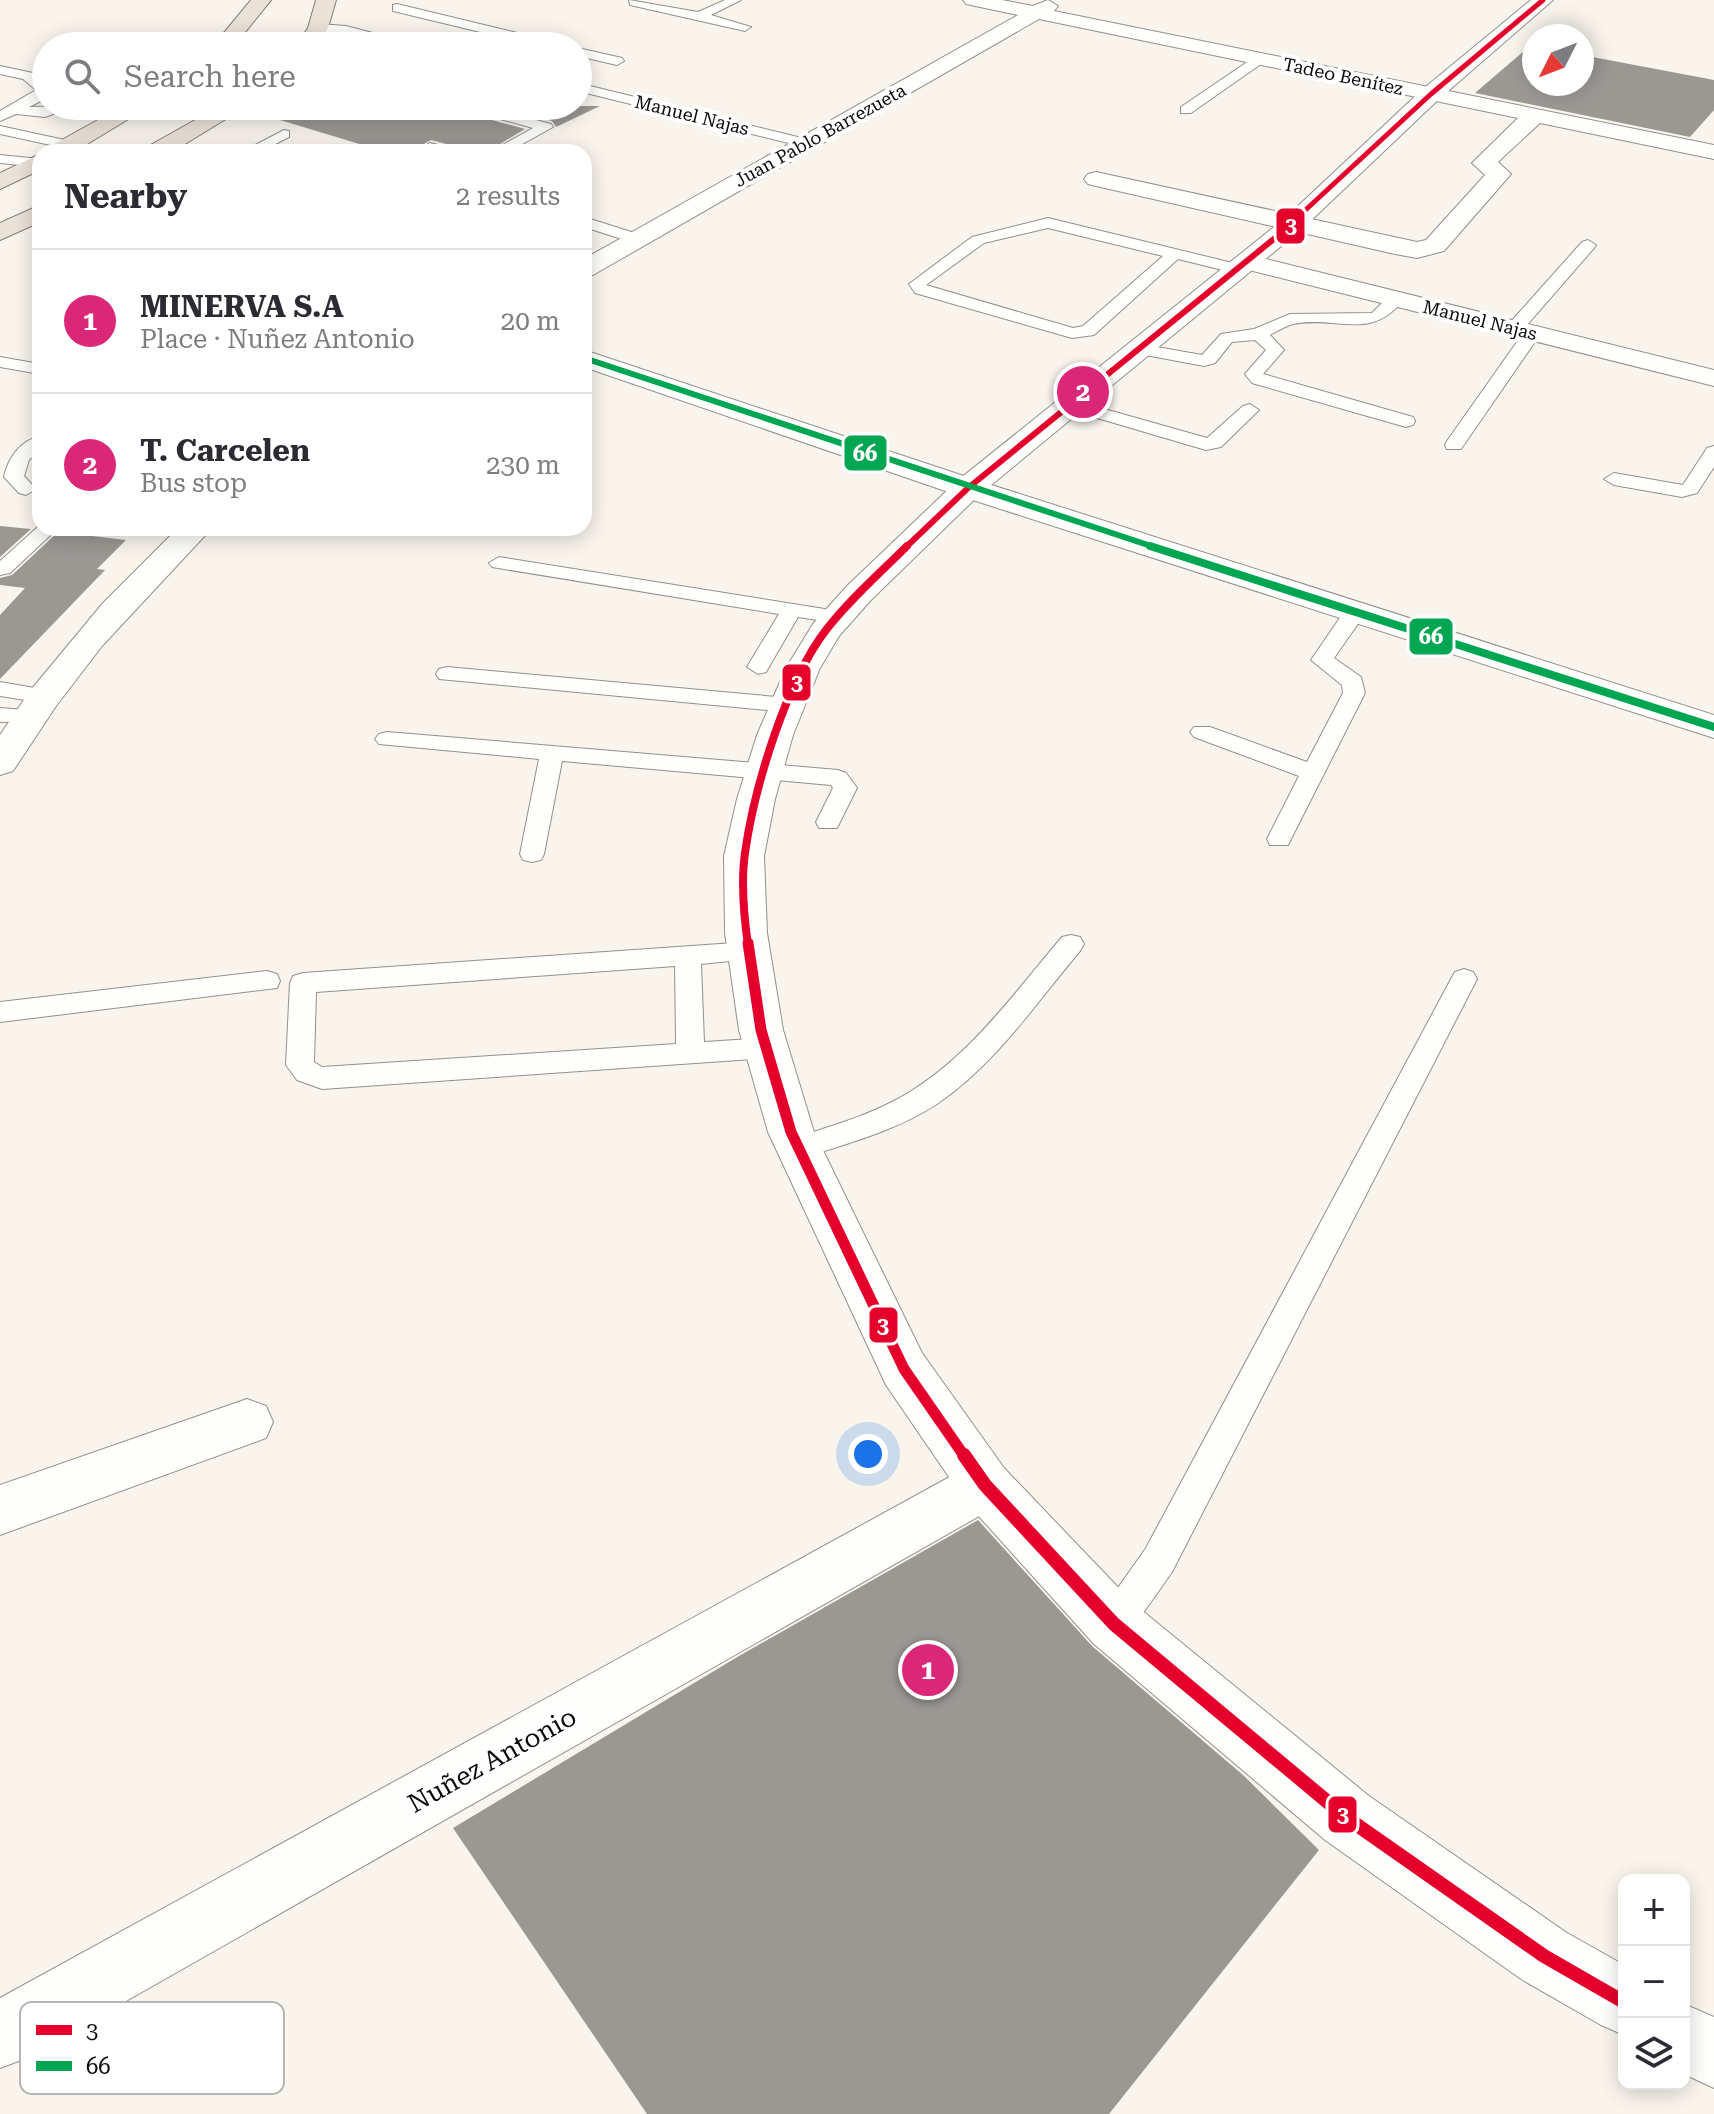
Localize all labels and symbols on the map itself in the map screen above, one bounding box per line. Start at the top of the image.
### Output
north arrow [1522,24,1594,96]
street label: Tadeo Benítez [1281,53,1405,99]
street label: Juan Pablo Barrezueta [731,79,910,191]
street label: Manuel Najas [633,91,751,139]
line badge: 3 [1275,207,1306,245]
text: 3 [1285,213,1297,238]
street label: Manuel Najas [1421,296,1539,344]
pin: 2 [1057,362,1109,422]
line badge: 66 [843,434,888,472]
text: 66 [853,441,877,466]
line badge: 66 [1408,617,1454,656]
text: 66 [1419,624,1443,649]
line badge: 3 [781,663,812,702]
text: 3 [791,670,803,695]
line badge: 3 [868,1306,899,1344]
text: 3 [877,1313,889,1338]
your location [848,1434,888,1474]
pin: 1 [902,1640,954,1700]
street label: Nuñez Antonio [403,1701,581,1819]
line badge: 3 [1327,1795,1358,1834]
text: 3 [1337,1802,1349,1827]
legend [20,2002,284,2094]
text: 3 [86,2018,98,2043]
text: 66 [86,2054,111,2079]

